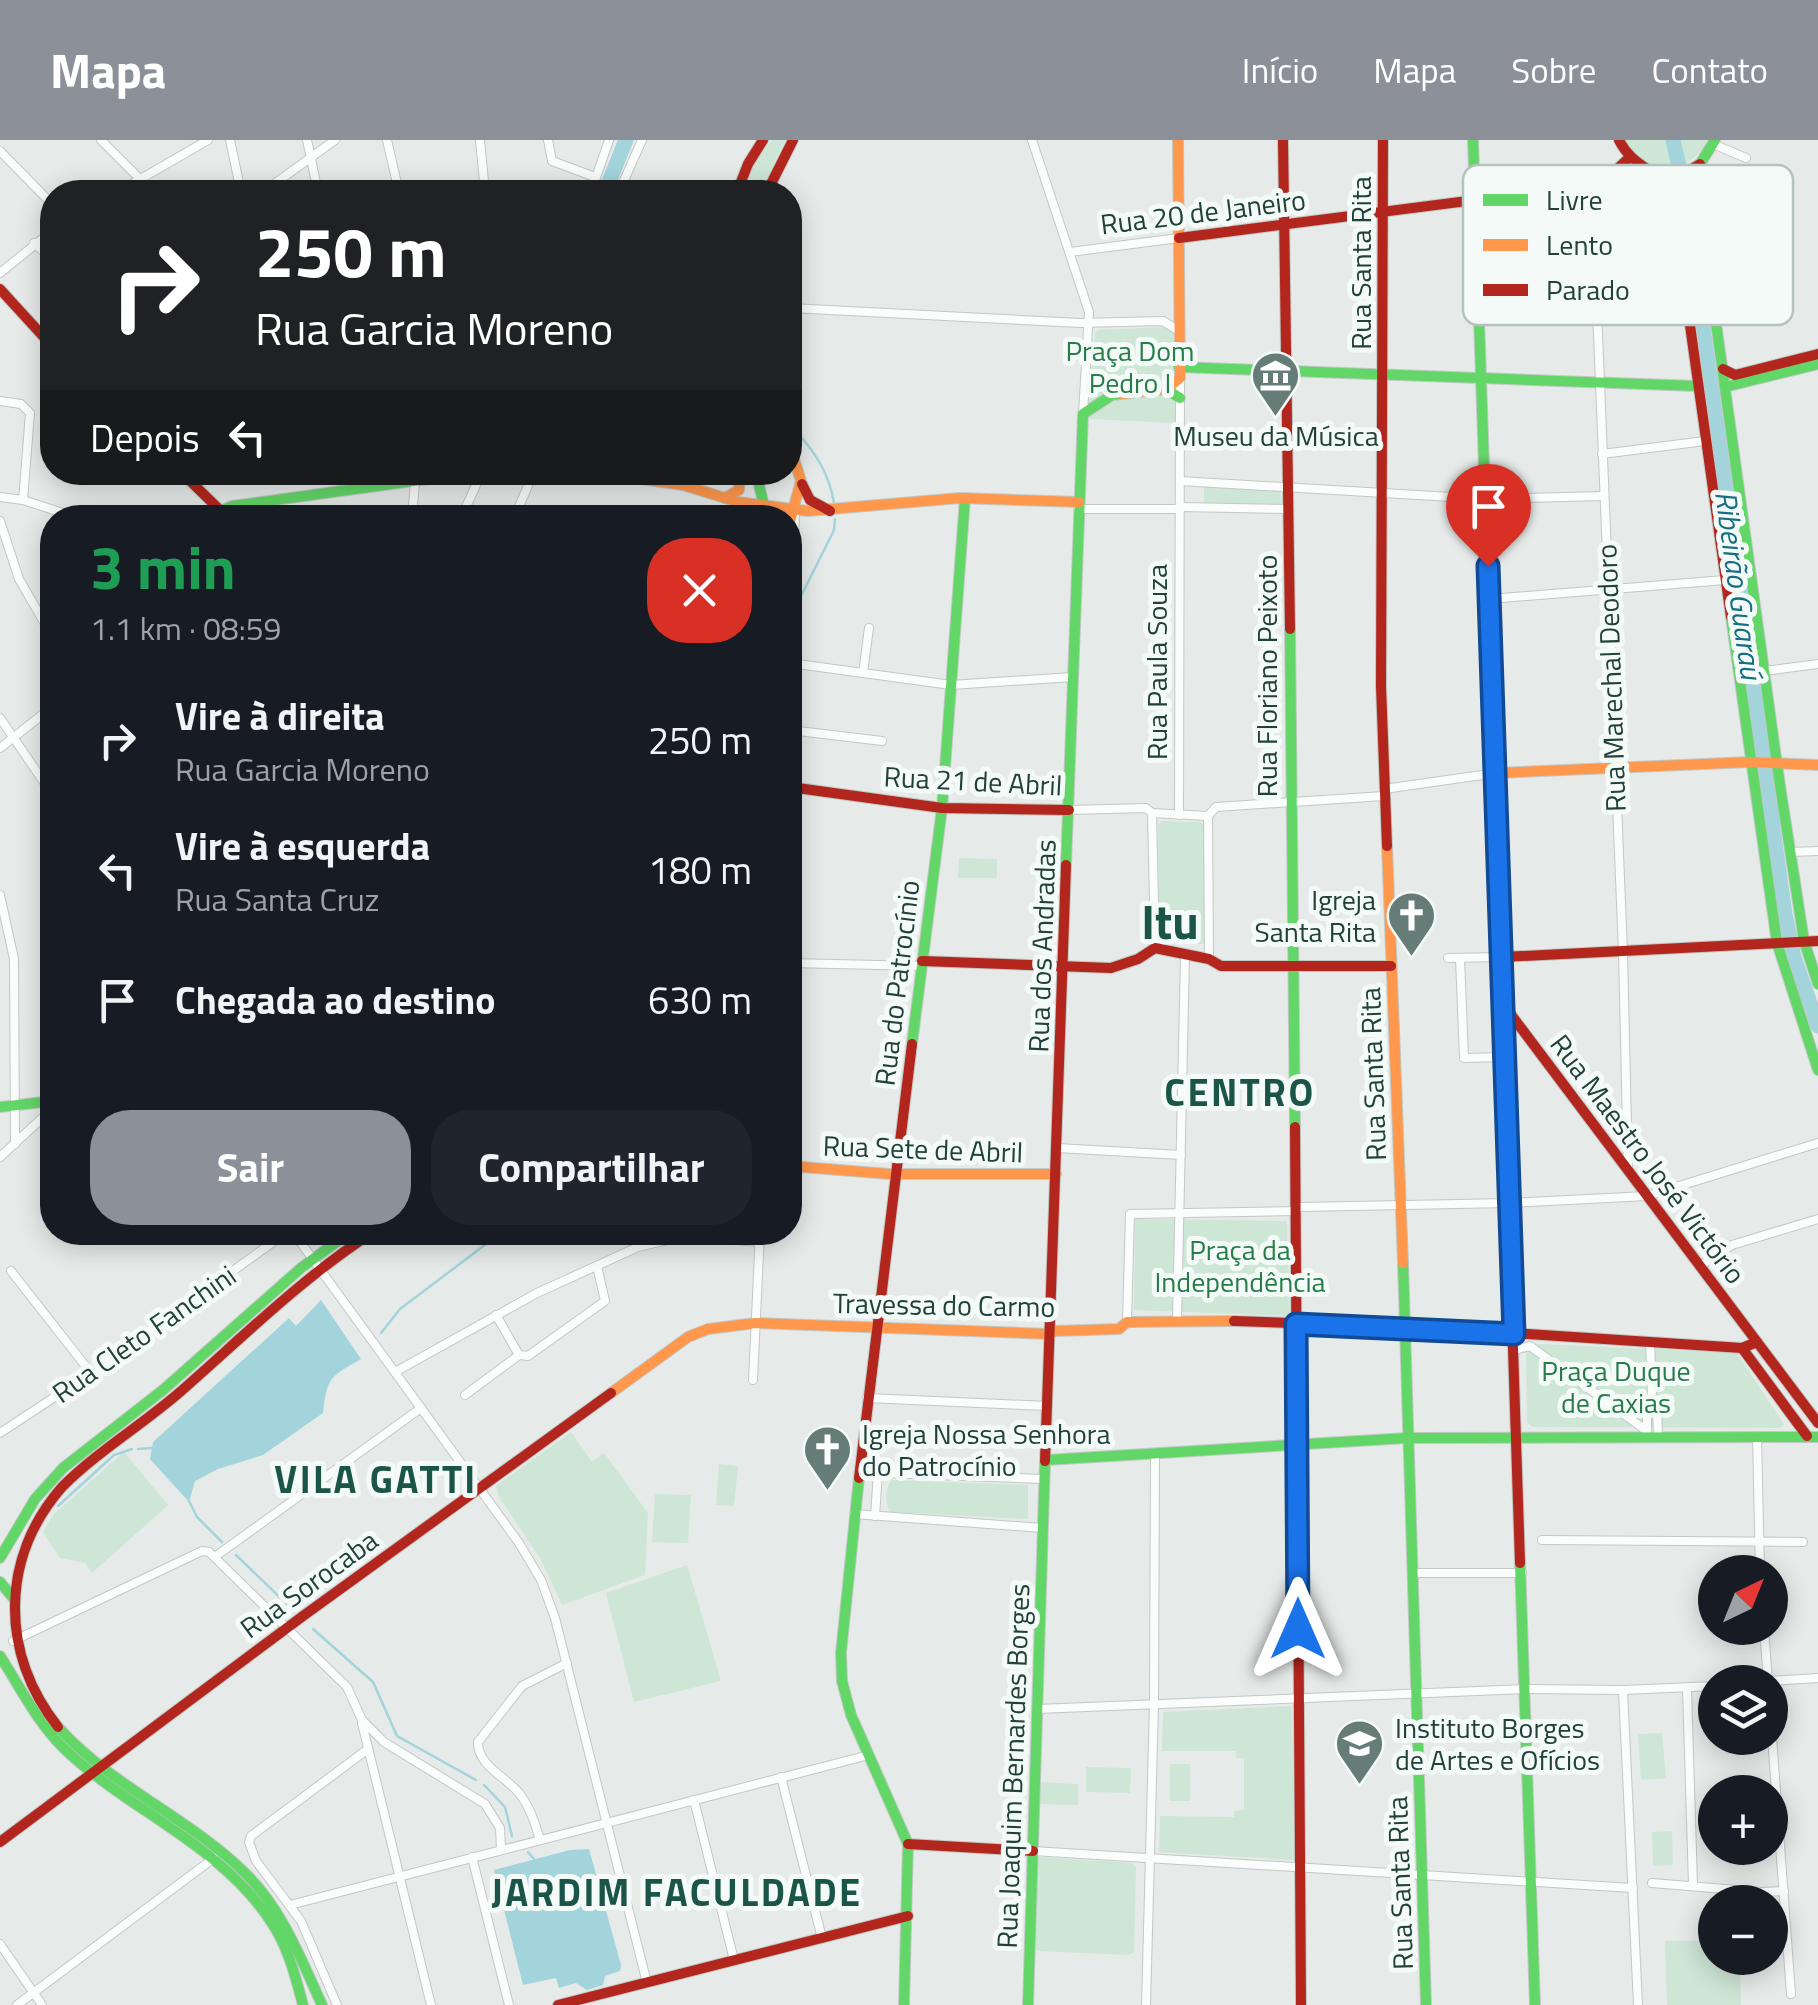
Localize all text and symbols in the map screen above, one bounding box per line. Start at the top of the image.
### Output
text: Mapa [50,34,166,107]
text: Início [1242,43,1318,97]
text: Mapa [1373,43,1456,97]
text: Sobre [1511,43,1597,97]
text: Contato [1652,43,1768,97]
legend [1463,165,1793,325]
street label: Rua Santa Rita [1339,176,1382,350]
street label: Rua 20 de Janeiro [1098,178,1308,245]
text: Livre [1546,178,1603,221]
text: 250 m [255,198,447,304]
icon: right [90,220,220,350]
text: Lento [1546,223,1613,266]
text: Parado [1546,268,1630,311]
text: Rua Garcia Moreno [255,294,613,362]
park label: Praça Dom Pedro I [1066,329,1194,404]
museum icon: Museu da Música [1250,350,1302,418]
text: Depois [90,409,200,467]
icon: left [220,410,275,465]
place label: Museu da Música [1173,414,1379,457]
pin [1446,464,1531,567]
icon: arrive [1461,479,1516,534]
water label: Ribeirão Guaraú [1703,488,1775,684]
text: 3 min [90,521,236,612]
button: close [647,538,752,643]
street label: Rua Marechal Deodoro [1584,543,1637,813]
street label: Rua Floriano Peixoto [1245,555,1288,797]
street label: Rua Paula Souza [1135,564,1178,760]
text: 1.1 km · 08:59 [90,604,282,652]
text: Vire à direita [175,687,385,745]
text: 250 m [648,711,752,769]
icon: right [90,713,145,768]
text: Rua Garcia Moreno [175,745,430,793]
street label: Rua 21 de Abril [883,754,1063,807]
text: Vire à esquerda [175,817,430,875]
street label: Rua dos Andradas [1016,839,1067,1053]
text: 180 m [648,841,752,899]
icon: left [90,843,145,898]
text: Rua Santa Cruz [175,875,379,923]
street label: Rua do Patrocínio [863,878,930,1088]
place label: Igreja Santa Rita [1255,878,1376,953]
district label: Itu [1141,885,1199,958]
church icon: Igreja Santa Rita [1385,890,1437,958]
text: Chegada ao destino [175,971,495,1029]
text: 630 m [648,971,752,1029]
icon: arrive [90,973,145,1028]
street label: Rua Santa Rita [1348,986,1397,1162]
street label: Rua Maestro José Victório [1540,1025,1757,1293]
district label: CENTRO [1164,1063,1316,1121]
button: Sair [90,1110,411,1225]
button: Compartilhar [431,1110,752,1225]
street label: Rua Sete de Abril [822,1124,1024,1173]
park label: Praça da Independência [1154,1228,1326,1303]
street label: Rua Cleto Fanchini [43,1254,245,1413]
street label: Travessa do Carmo [832,1281,1056,1328]
park label: Praça Duque de Caxias [1541,1349,1691,1424]
place label: Igreja Nossa Senhora do Patrocínio [862,1412,1111,1487]
church icon: Igreja Nossa Senhora do Patrocínio [801,1424,853,1492]
district label: VILA GATTI [274,1450,478,1508]
street label: Rua Sorocaba [231,1519,387,1648]
north arrow [1698,1555,1788,1645]
map controls [1698,1555,1788,1975]
position arrow [1246,1577,1350,1681]
street label: Rua Joaquim Bernardes Borges [985,1583,1040,1949]
button: layers [1698,1665,1788,1755]
place label: Instituto Borges de Artes e Ofícios [1395,1706,1600,1781]
school or university icon: Instituto Borges de Artes e Ofícios [1334,1718,1386,1786]
button: + [1698,1775,1788,1865]
street label: Rua Santa Rita [1375,1795,1424,1971]
district label: JARDIM FACULDADE [491,1863,863,1921]
button: − [1698,1885,1788,1975]

